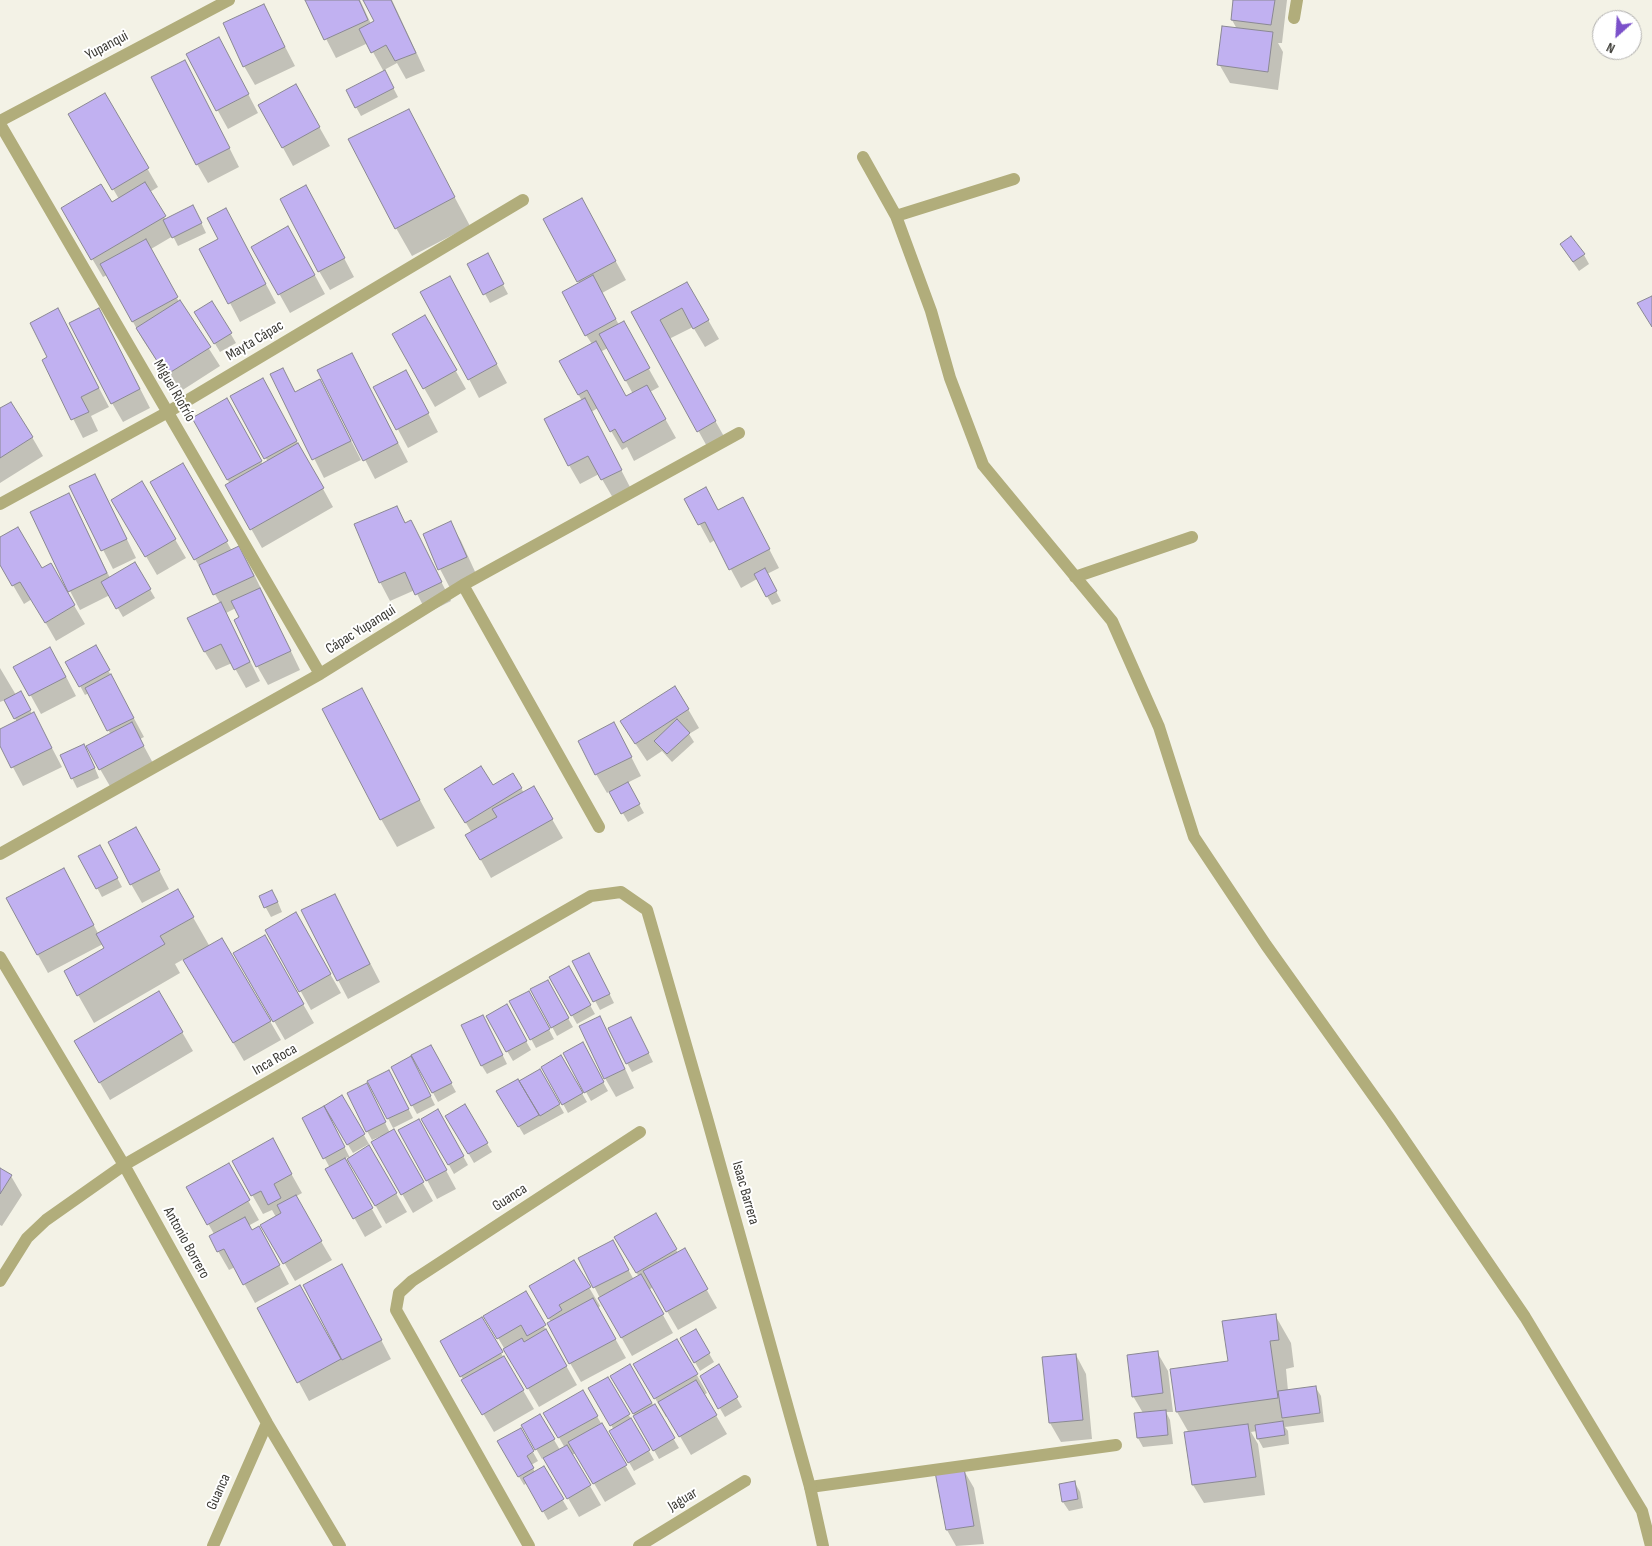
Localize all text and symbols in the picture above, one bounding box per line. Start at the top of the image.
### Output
north arrow [1592,10,1642,60]
street label: Yupanqui [83,27,131,65]
text: N [1604,39,1618,57]
street label: Mayta Cápac [223,317,287,365]
street label: Miguel Riofrío [149,357,199,425]
street label: Cápac Yupanqui [323,601,399,659]
street label: Inca Roca [250,1040,300,1080]
street label: Isaac Barrera [727,1159,763,1227]
street label: Guanca [489,1180,531,1216]
street label: Antonio Borrero [159,1204,213,1282]
street label: Guanca [203,1471,235,1513]
street label: Jaguar [665,1484,701,1516]

